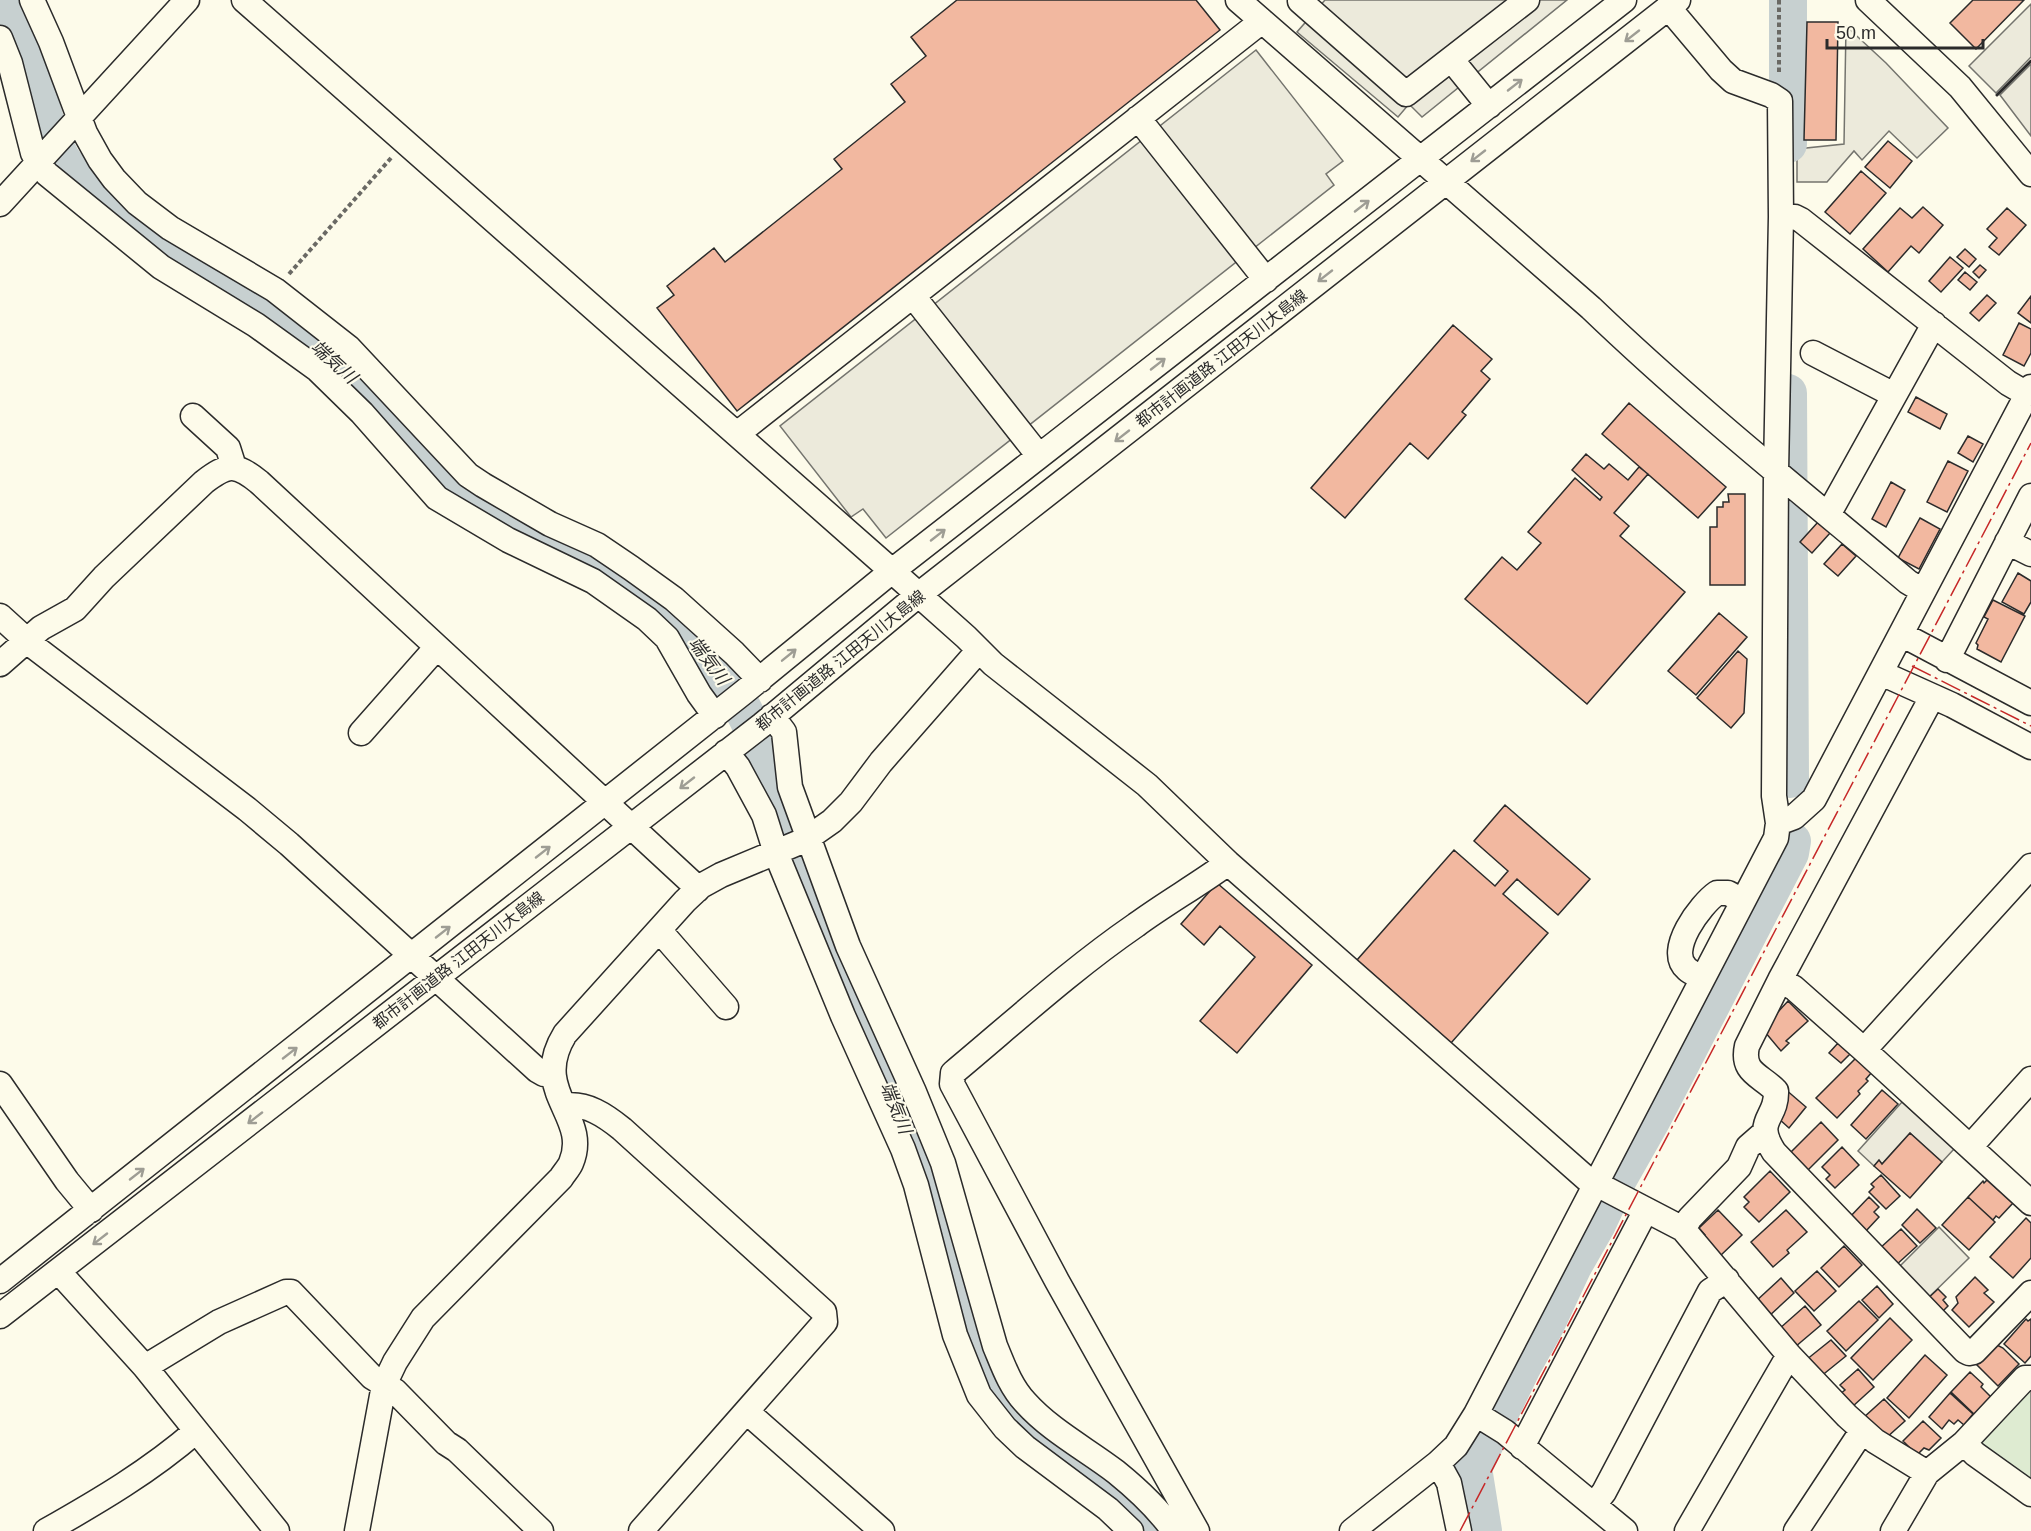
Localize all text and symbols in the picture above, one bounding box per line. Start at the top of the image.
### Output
scale bar [1827,12,1983,50]
text: 50 m [1836,23,1876,43]
one-way arrow [1624,29,1640,42]
one-way arrow [1507,79,1523,92]
one-way arrow [1470,149,1486,162]
one-way arrow [1353,199,1369,212]
one-way arrow [1317,270,1333,283]
street label: 都市計画道路 江田天川大島線 [1132,286,1310,430]
water label: 端気川 [307,337,362,389]
one-way arrow [1150,358,1166,371]
one-way arrow [1114,429,1130,442]
one-way arrow [929,529,945,542]
street label: 都市計画道路 江田天川大島線 [752,587,928,734]
water label: 端気川 [685,633,734,690]
one-way arrow [781,649,797,662]
one-way arrow [679,776,695,789]
one-way arrow [535,846,551,859]
street label: 都市計画道路 江田天川大島線 [369,888,547,1032]
one-way arrow [434,925,450,938]
one-way arrow [281,1046,297,1059]
water label: 端気川 [877,1079,916,1139]
one-way arrow [247,1112,263,1125]
one-way arrow [129,1167,145,1180]
one-way arrow [92,1232,108,1245]

